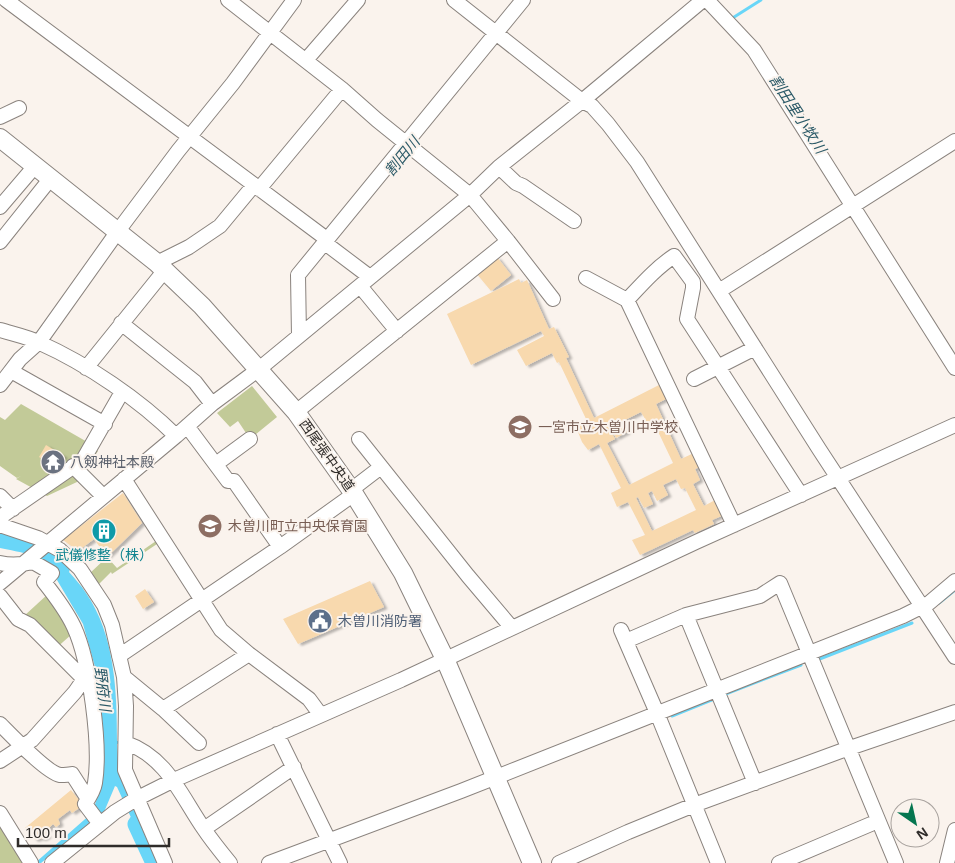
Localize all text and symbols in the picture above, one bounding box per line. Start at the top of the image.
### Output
water label: 割田里小牧川 [766,72,831,158]
water label: 割田川 [381,132,424,179]
school or university icon: 一宮市立木曽川中学校 [507,414,533,440]
street label: 西尾張中央道 [296,416,358,494]
place label: 一宮市立木曽川中学校 [538,419,678,435]
temple icon: 八剱神社本殿 [40,449,66,475]
place label: 八剱神社本殿 [70,454,154,470]
school or university icon: 木曽川町立中央保育園 [197,513,223,539]
building icon: 武儀修整（株） [91,518,117,544]
place label: 木曽川町立中央保育園 [228,518,368,534]
place label: 武儀修整（株） [55,547,153,563]
public building icon: 木曽川消防署 [307,608,333,634]
place label: 木曽川消防署 [338,613,422,629]
water label: 野府川 [92,666,114,714]
north arrow [890,798,940,848]
scale bar [18,816,169,848]
text: 100 m [25,824,67,841]
text: N [914,824,931,843]

